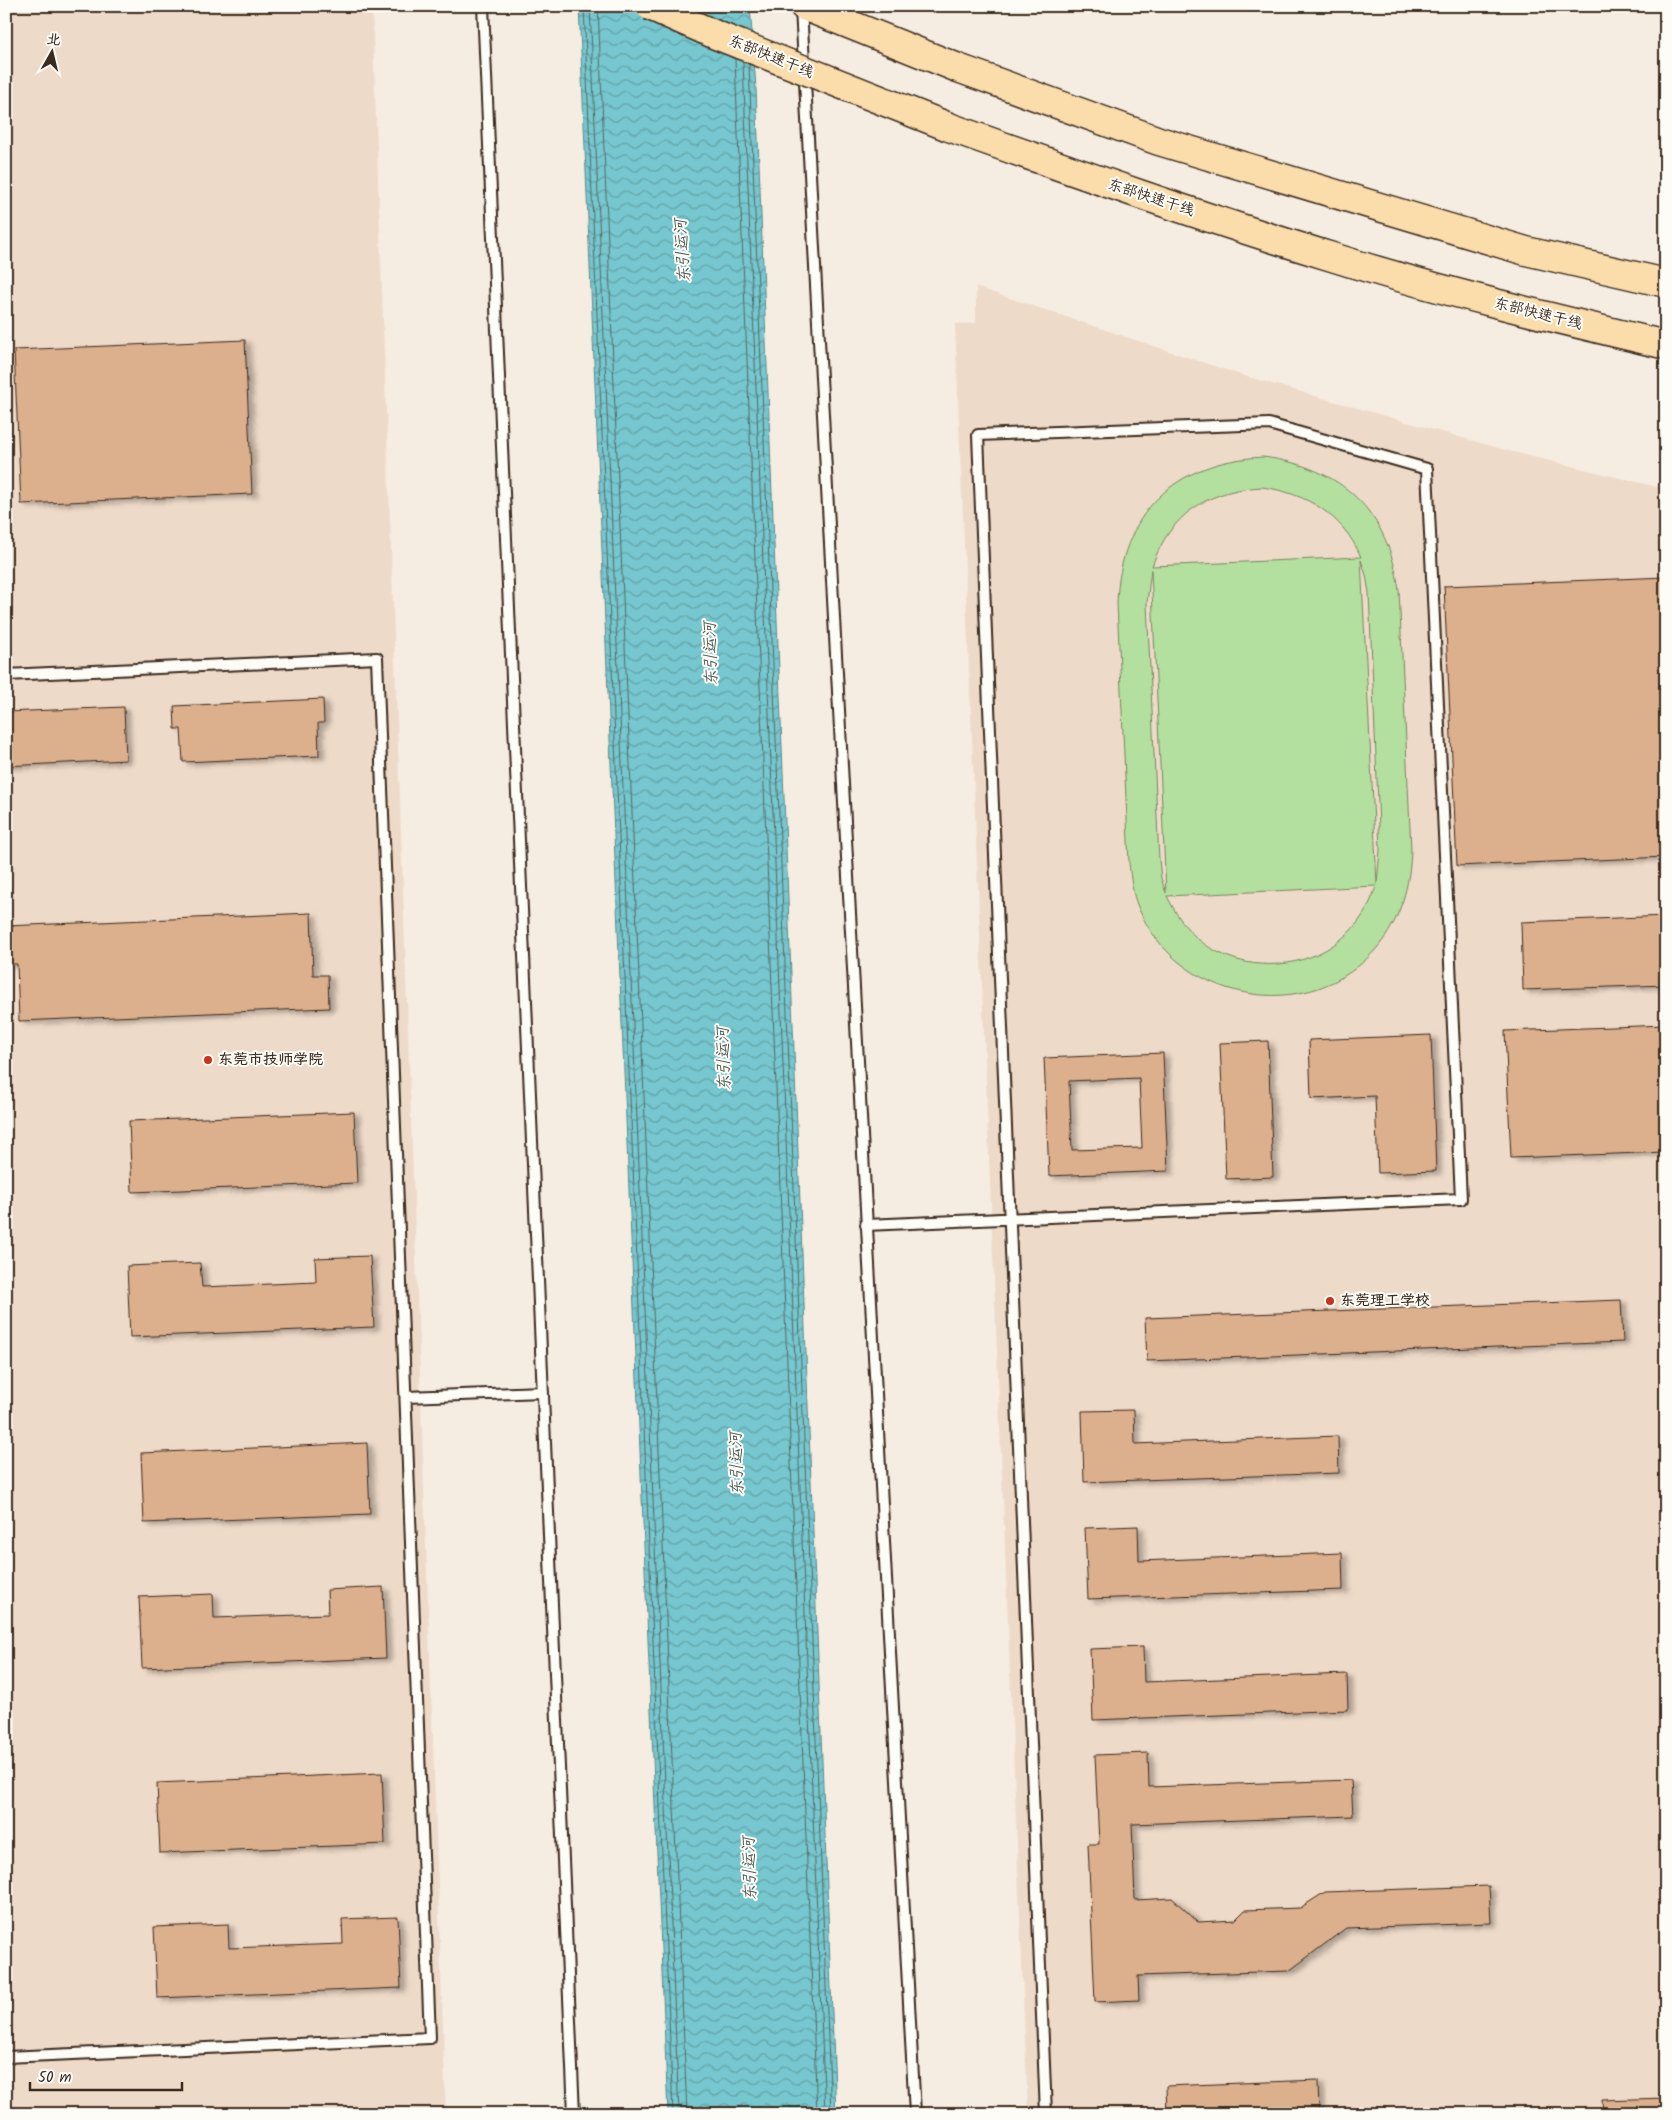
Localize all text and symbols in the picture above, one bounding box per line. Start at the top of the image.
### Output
north arrow [28,28,78,78]
text: 北 [45,28,62,52]
street label: 东部快速干线 [725,29,817,85]
street label: 东部快速干线 [1104,173,1198,223]
water label: 东引运河 [668,215,698,284]
street label: 东部快速干线 [1491,291,1585,337]
water label: 东引运河 [697,619,725,686]
water label: 东引运河 [710,1024,738,1091]
place label: 东莞市技师学院 [218,1048,323,1072]
marker: 东莞市技师学院 [202,1054,214,1066]
place label: 东莞理工学校 [1340,1289,1430,1313]
marker: 东莞理工学校 [1324,1295,1336,1307]
water label: 东引运河 [723,1429,751,1496]
water label: 东引运河 [736,1834,764,1901]
scale bar [30,2060,182,2092]
text: 50 m [38,2066,72,2090]

